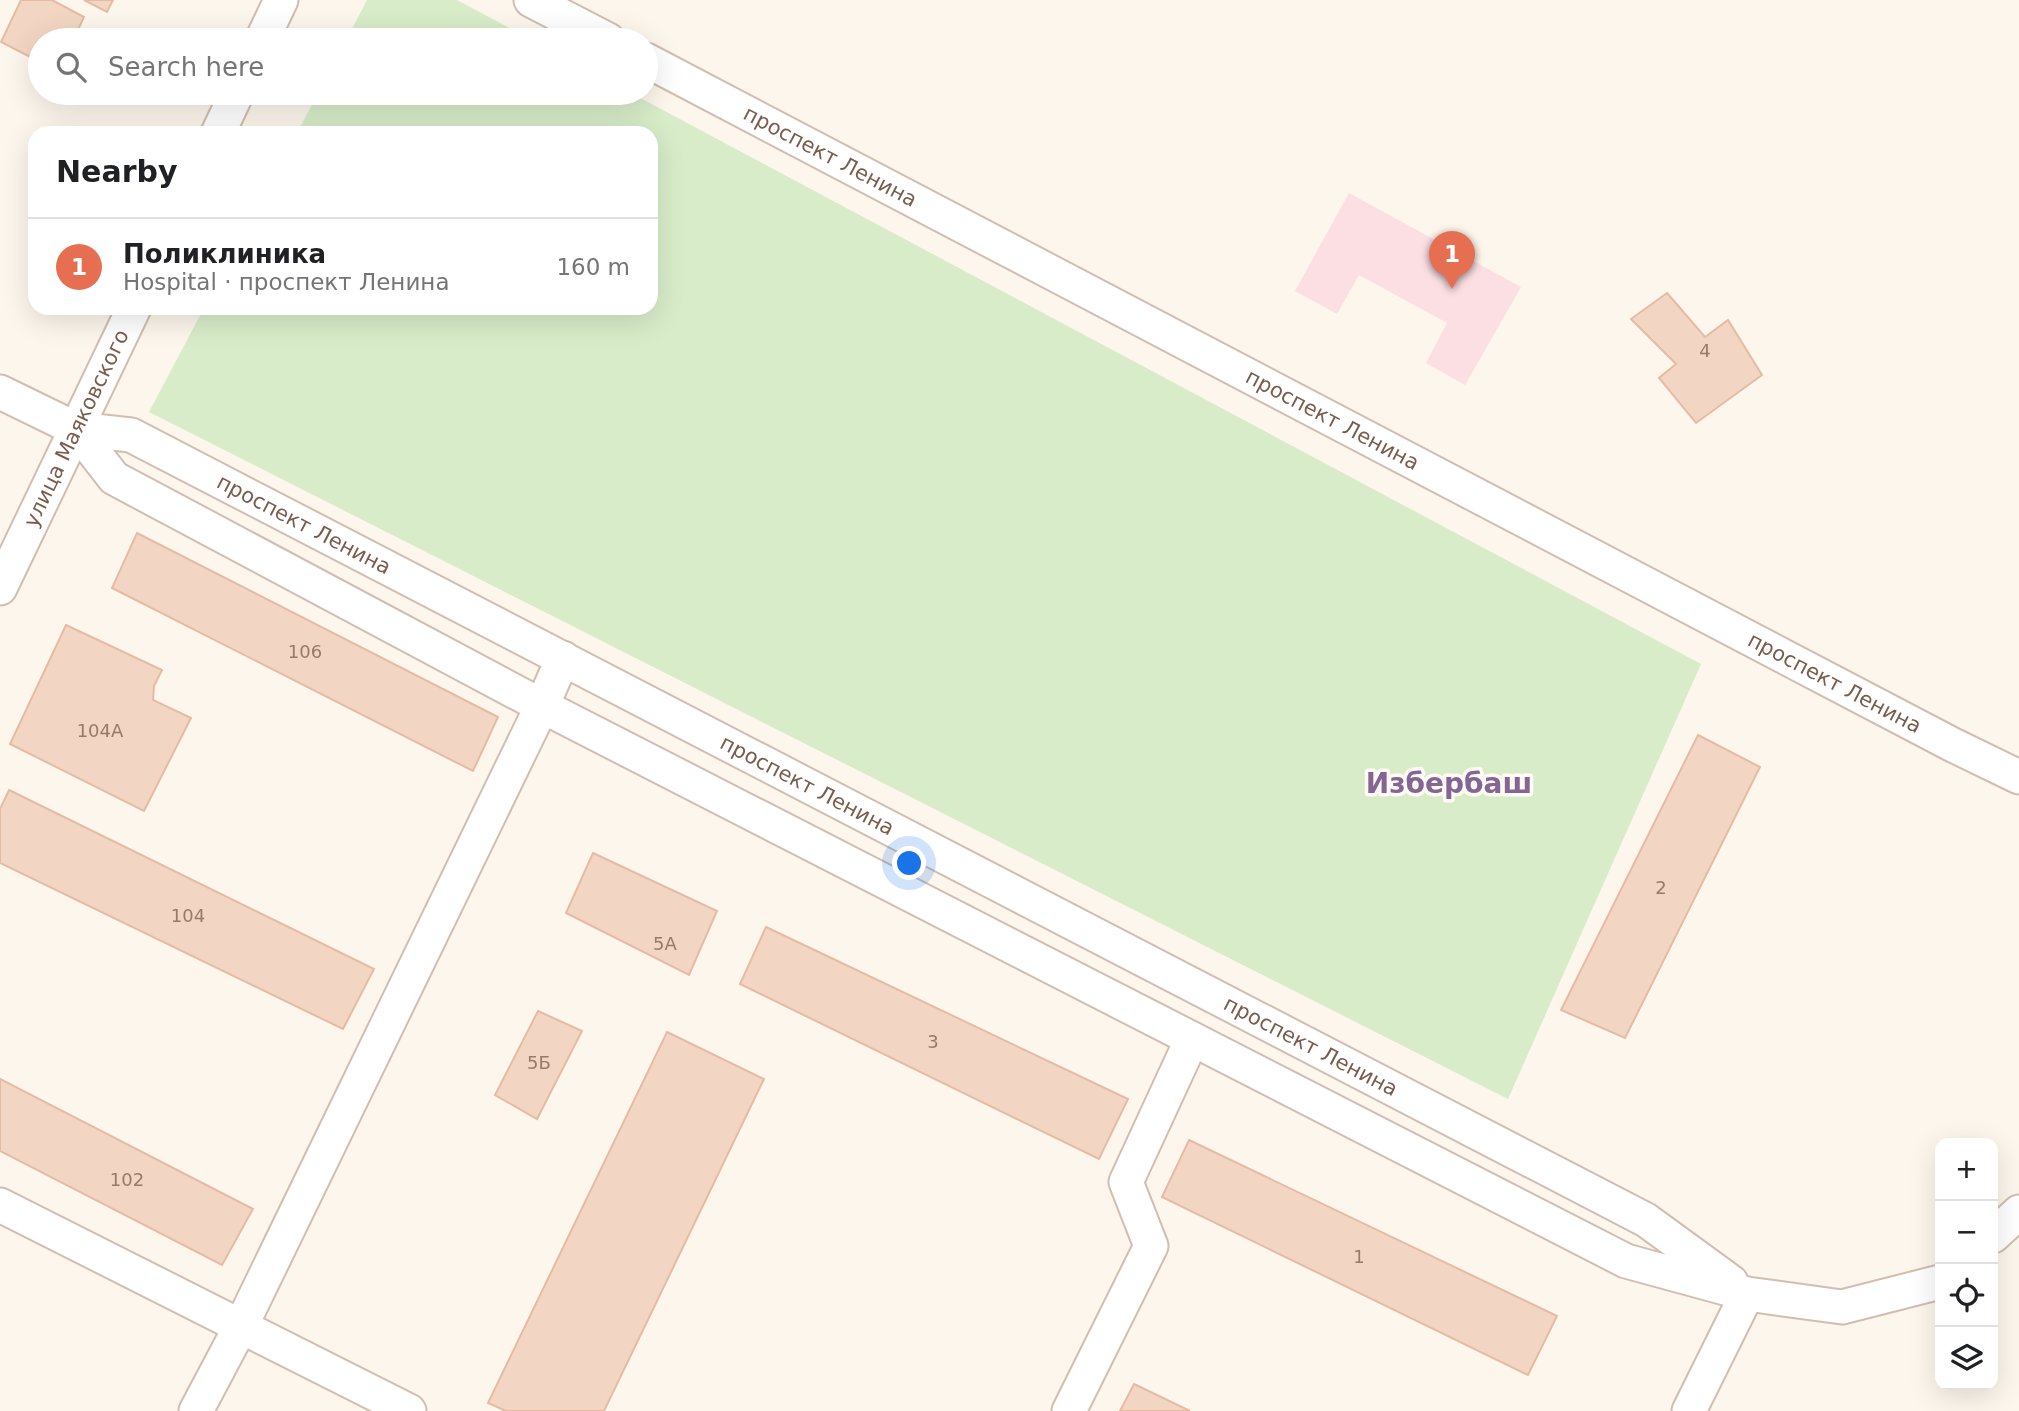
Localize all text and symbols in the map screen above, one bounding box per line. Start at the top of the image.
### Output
search box [28,28,658,105]
icon: search [52,48,90,86]
text: Search here [108,52,264,82]
street label: проспект Ленина [739,101,921,212]
text: Nearby [56,154,178,189]
pin: 1 [1429,231,1475,289]
text: Поликлиника [123,239,326,269]
text: 1 [71,254,87,280]
text: 160 m [556,254,630,280]
text: Hospital · проспект Ленина [123,269,449,295]
street label: улица Маяковского [19,326,134,531]
house number: 4 [1699,340,1711,361]
street label: проспект Ленина [1242,364,1423,475]
street label: проспект Ленина [213,470,395,579]
street label: проспект Ленина [1744,628,1925,738]
house number: 106 [288,641,322,662]
house number: 104А [77,720,124,741]
street label: проспект Ленина [716,730,898,840]
district label: Избербаш [1366,767,1532,800]
your location [892,846,926,880]
house number: 2 [1655,877,1667,898]
house number: 104 [171,905,205,926]
house number: 5А [653,933,678,954]
street label: проспект Ленина [1220,991,1402,1101]
house number: 3 [927,1031,939,1052]
house number: 5Б [527,1052,551,1073]
map controls [1935,1138,1998,1390]
button: + [1935,1138,1998,1201]
house number: 102 [110,1169,144,1190]
button: − [1935,1201,1998,1264]
house number: 1 [1353,1246,1365,1267]
button: locate [1935,1264,1998,1327]
button: layers [1935,1327,1998,1390]

